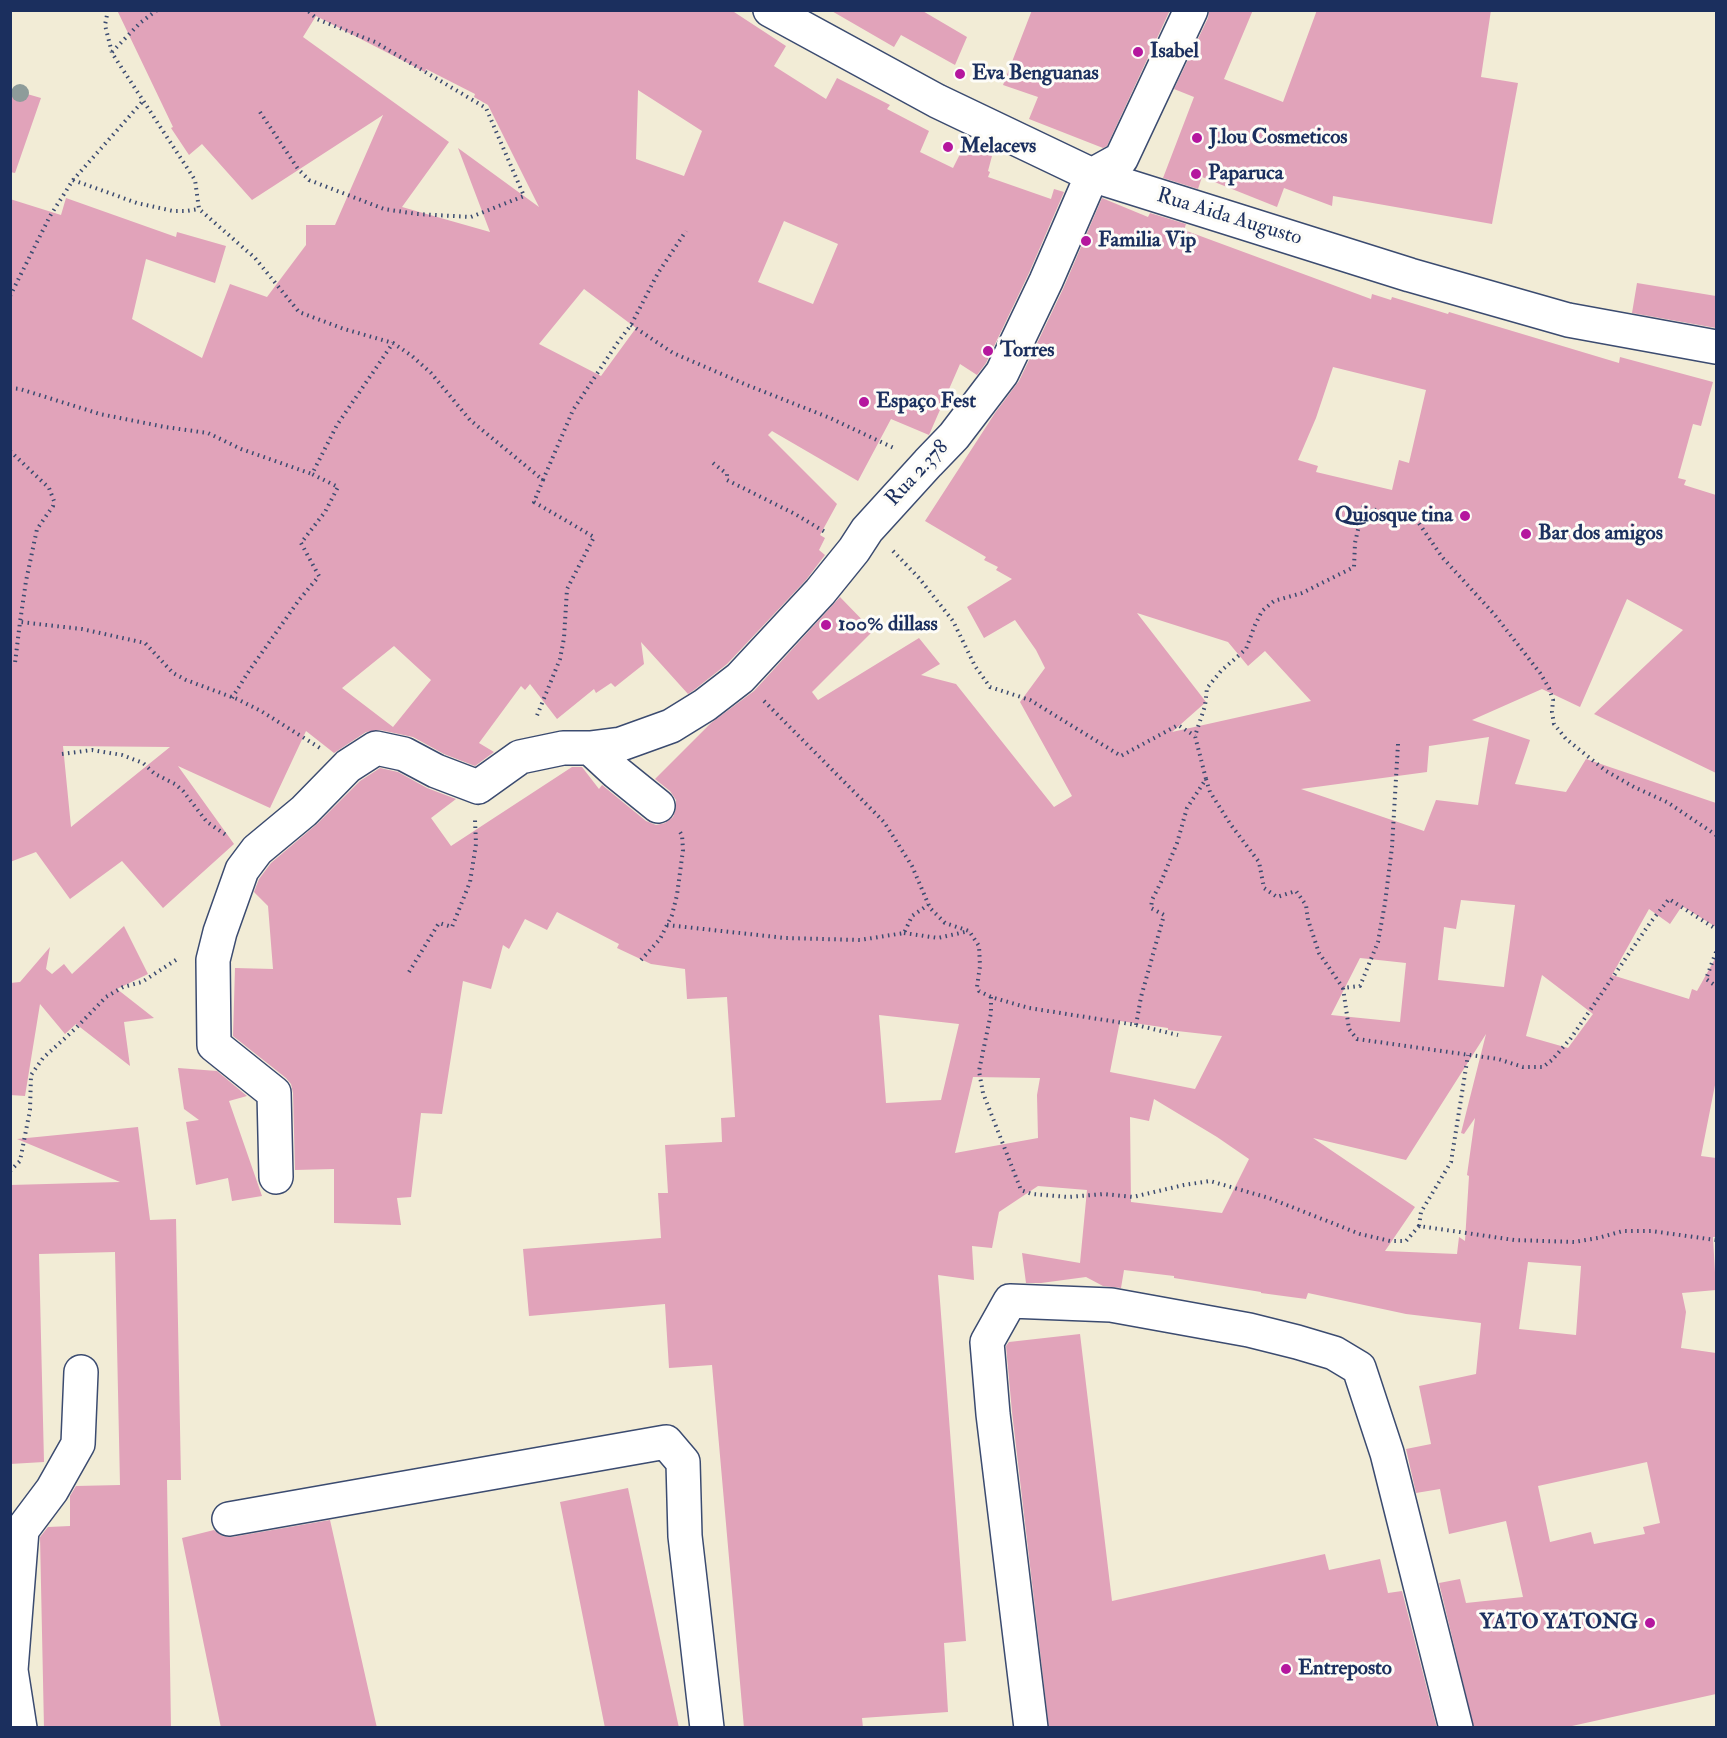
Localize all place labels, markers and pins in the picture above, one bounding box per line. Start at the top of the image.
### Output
place label: Isabel [1150,39,1199,65]
marker: Isabel [1131,45,1145,59]
place label: Eva Benguanas [972,61,1099,87]
marker: Eva Benguanas [953,67,967,81]
place label: J.lou Cosmeticos [1209,125,1348,151]
marker: J.lou Cosmeticos [1190,131,1204,145]
place label: Melacevs [960,134,1036,160]
marker: Melacevs [941,140,955,154]
place label: Paparuca [1208,161,1283,187]
marker: Paparuca [1189,167,1203,181]
place label: Familia Vip [1098,228,1196,254]
marker: Familia Vip [1079,234,1093,248]
place label: Torres [1000,338,1055,364]
marker: Torres [981,344,995,358]
place label: Espaço Fest [876,389,976,415]
marker: Espaço Fest [857,395,871,409]
place label: Quiosque tina [1335,503,1453,529]
marker: Quiosque tina [1458,509,1472,523]
place label: Bar dos amigos [1538,521,1663,547]
marker: Bar dos amigos [1519,527,1533,541]
place label: 100% dillass [838,612,938,638]
marker: 100% dillass [819,618,833,632]
place label: YATO YATONG [1479,1610,1638,1636]
marker: YATO YATONG [1643,1616,1657,1630]
place label: Entreposto [1298,1656,1392,1682]
marker: Entreposto [1279,1662,1293,1676]

